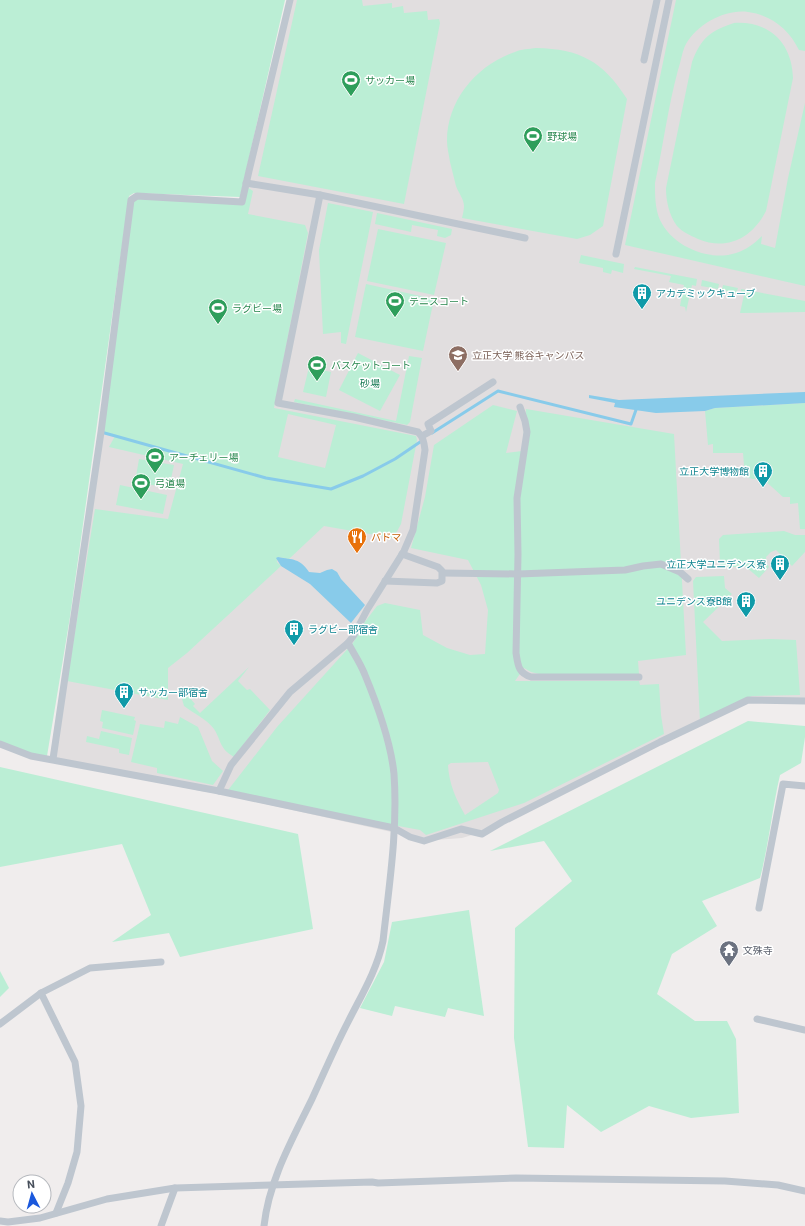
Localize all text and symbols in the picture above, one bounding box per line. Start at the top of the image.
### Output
sports icon: サッカー場 [340,69,362,97]
place label: サッカー場 [365,75,415,86]
sports icon: 野球場 [522,125,544,153]
place label: 野球場 [547,131,577,142]
building icon: アカデミックキューブ [631,282,653,310]
place label: アカデミックキューブ [656,288,755,299]
sports icon: テニスコート [384,290,406,318]
place label: テニスコート [409,296,469,307]
sports icon: ラグビー場 [207,297,229,325]
place label: ラグビー場 [232,303,282,314]
school or university icon: 立正大学 熊谷キャンパス [447,344,469,372]
place label: 立正大学 熊谷キャンパス [472,350,584,361]
sports icon: バスケットコート [306,354,328,382]
place label: バスケットコート [331,360,411,371]
park label: 砂場 [360,378,380,389]
sports icon: アーチェリー場 [144,446,166,474]
place label: アーチェリー場 [169,452,238,463]
building icon: 立正大学博物館 [752,460,774,488]
place label: 立正大学博物館 [679,466,749,477]
sports icon: 弓道場 [130,472,152,500]
place label: 弓道場 [155,478,185,489]
restaurant icon: パドマ [346,526,368,554]
place label: パドマ [371,532,401,543]
building icon: 立正大学ユニデンス寮 [769,553,791,581]
place label: 立正大学ユニデンス寮 [666,559,766,570]
building icon: ユニデンス寮B館 [735,590,757,618]
place label: ユニデンス寮B館 [656,596,732,607]
building icon: ラグビー部宿舎 [283,618,305,646]
place label: ラグビー部宿舎 [308,624,378,635]
building icon: サッカー部宿舎 [113,681,135,709]
place label: サッカー部宿舎 [138,687,208,698]
temple icon: 文殊寺 [718,939,740,967]
place label: 文殊寺 [743,945,773,956]
north arrow [12,1174,52,1214]
text: N [26,1178,36,1191]

